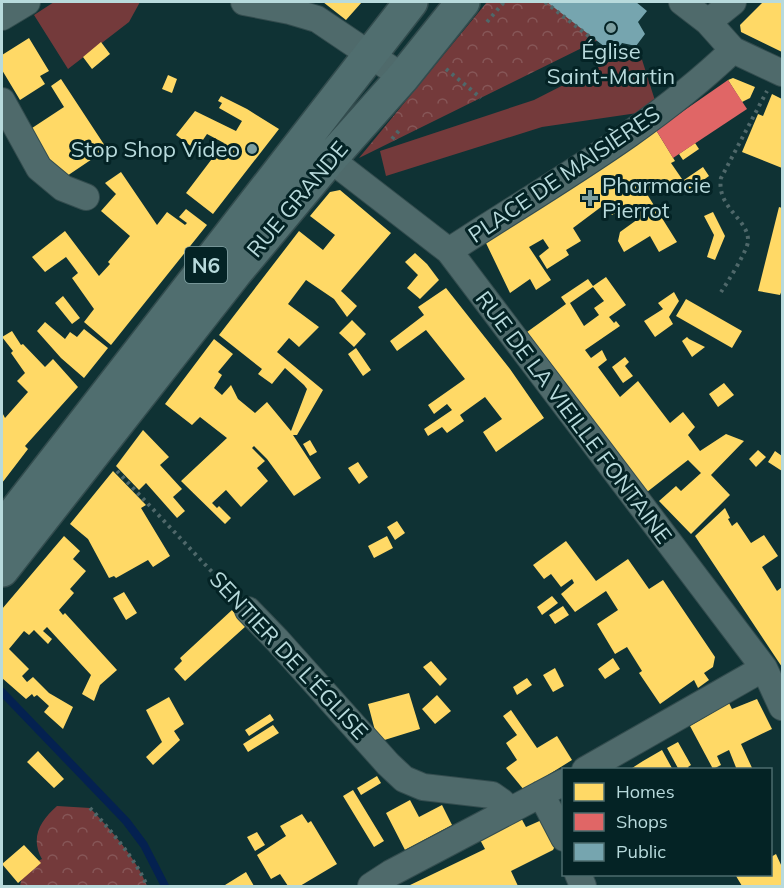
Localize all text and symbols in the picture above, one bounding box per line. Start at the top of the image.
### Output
marker: Église Saint-Martin [604,21,618,35]
place label: Église Saint-Martin [547,37,675,90]
street label: PLACE DE MAISIÈRES [463,99,665,249]
place label: Stop Shop Video [71,135,240,163]
street label: RUE GRANDE [240,135,354,263]
marker: Stop Shop Video [245,142,259,156]
place label: Pharmacie Pierrot [602,171,711,224]
marker: Pharmacie Pierrot [583,191,597,205]
road number: N6 [185,247,227,283]
street label: RUE DE LA VIEILLE FONTAINE [470,285,678,549]
street label: SENTIER DE L’ÉGLISE [204,565,374,745]
legend [562,768,772,876]
text: Homes [616,780,675,803]
text: Shops [616,810,668,833]
text: Public [616,840,666,863]

